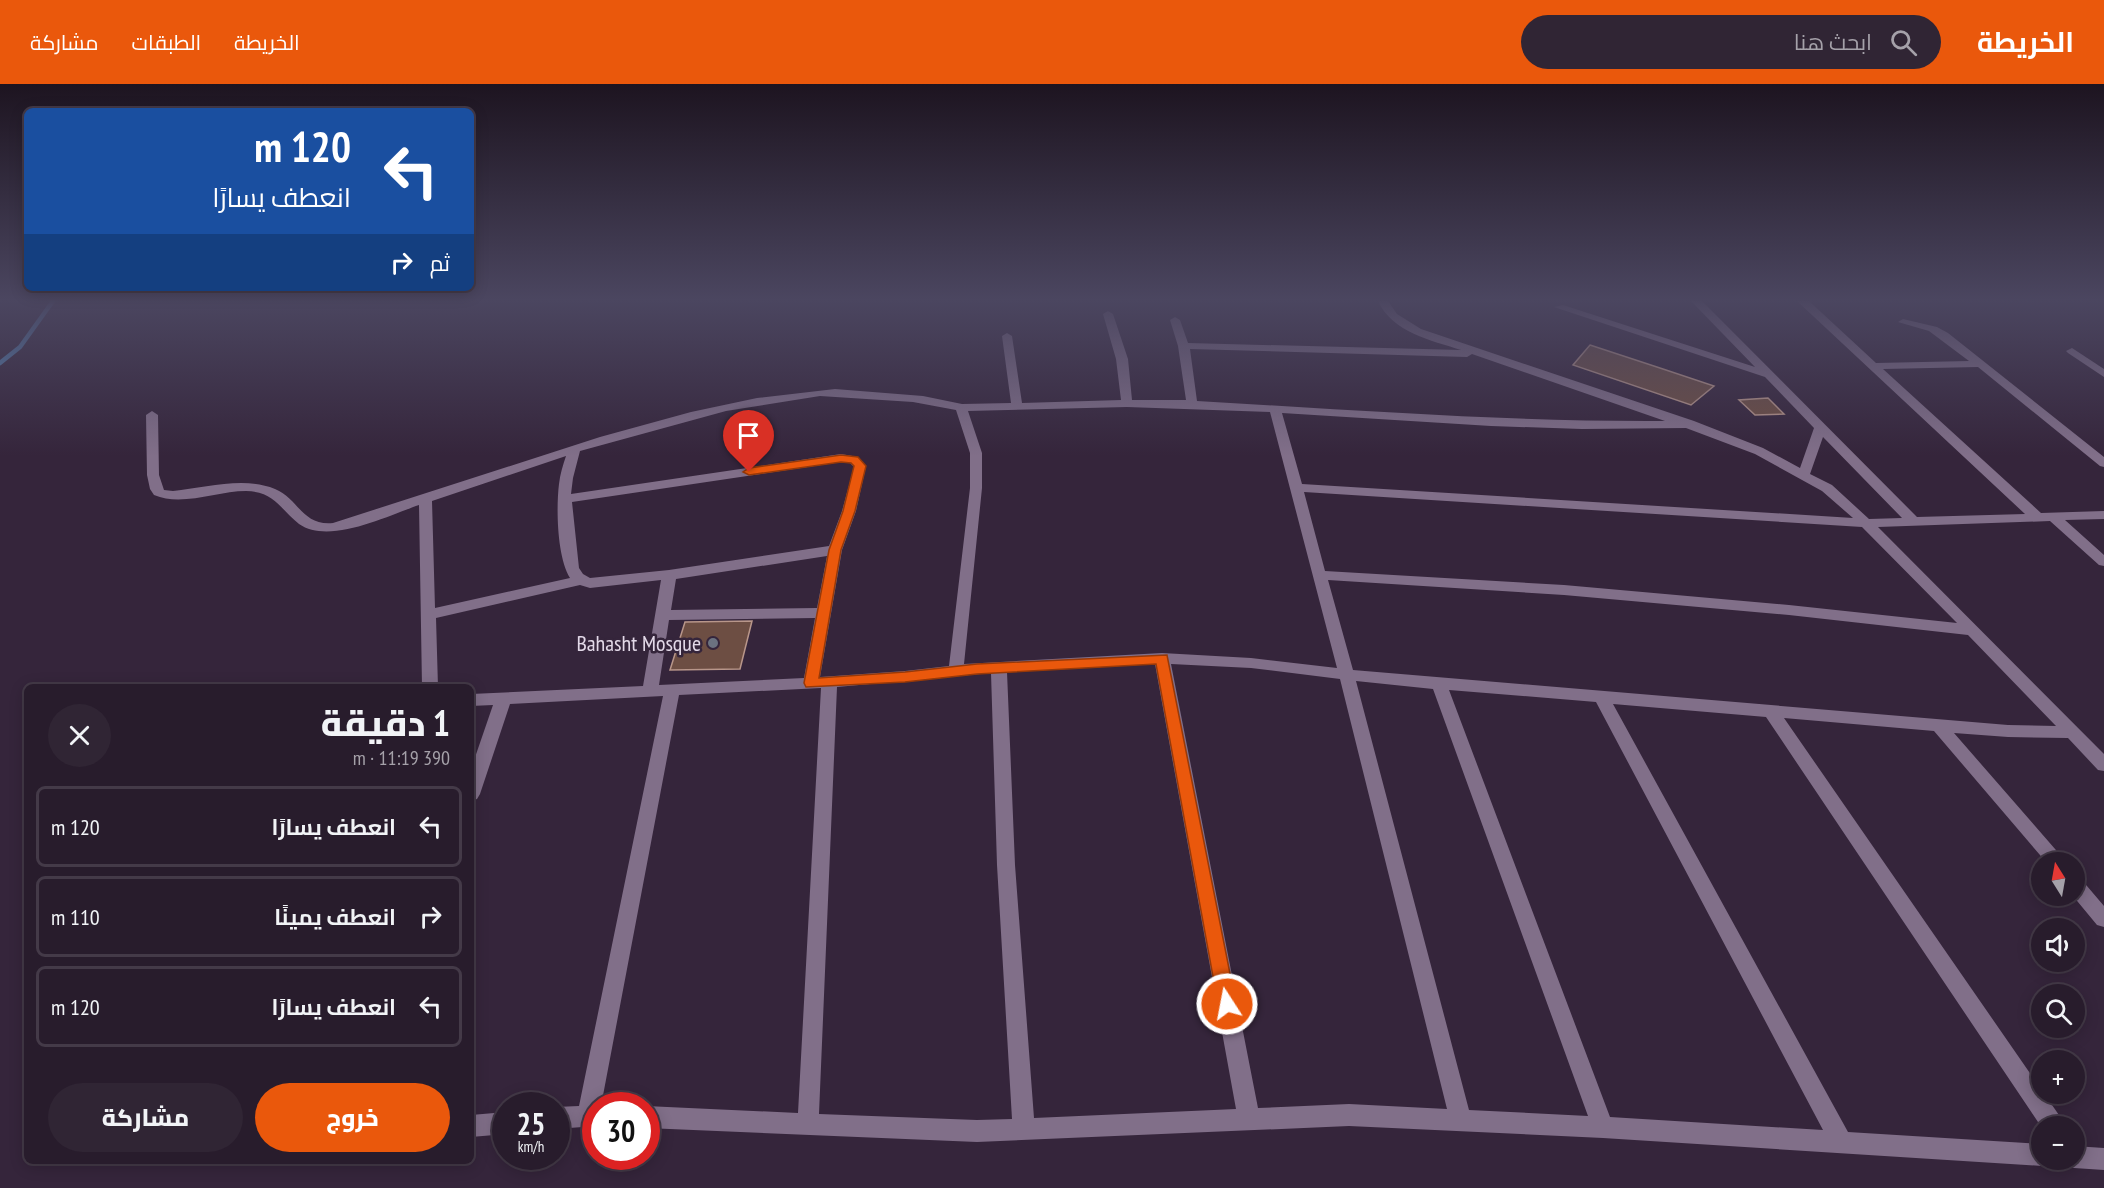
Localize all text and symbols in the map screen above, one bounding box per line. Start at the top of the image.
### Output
search box [1521,15,1941,69]
text: الخريطة [1977,23,2074,60]
icon: search [1887,26,1920,59]
text: ابحث هنا [1794,28,1872,56]
text: مشاركة [30,29,99,56]
text: الطبقات [132,29,201,56]
text: الخريطة [234,29,300,56]
text: 120 m [254,119,351,174]
icon: left [372,132,450,210]
text: انعطف يسارًا [212,180,351,214]
icon: right [385,246,418,279]
text: ثم [430,249,450,277]
pin [723,410,774,472]
icon: arrive [732,419,765,452]
place label: Bahasht Mosque [576,629,701,657]
marker: Bahasht Mosque [706,636,720,650]
text: 1 دقيقة [321,699,450,746]
button: close [48,704,111,767]
text: 390 m · 11:19 [353,745,450,771]
icon: left [414,810,447,843]
text: 120 m [51,813,100,841]
text: انعطف يسارًا [272,813,396,841]
north arrow [2031,852,2085,906]
map controls [2031,852,2085,1170]
icon: right [414,900,447,933]
text: 110 m [51,903,100,931]
text: انعطف يمينًا [274,903,396,931]
button: sound [2031,918,2085,972]
position arrow [1195,972,1259,1036]
button: search [2031,984,2085,1038]
icon: left [414,990,447,1023]
text: 120 m [51,993,100,1021]
text: انعطف يسارًا [272,993,396,1021]
button: + [2031,1050,2085,1104]
button: مشاركة [48,1083,243,1152]
button: خروج [255,1083,450,1152]
speed limit sign: 30 [582,1092,660,1170]
text: 25 [517,1104,545,1143]
button: − [2031,1116,2085,1170]
text: km/h [518,1137,544,1156]

